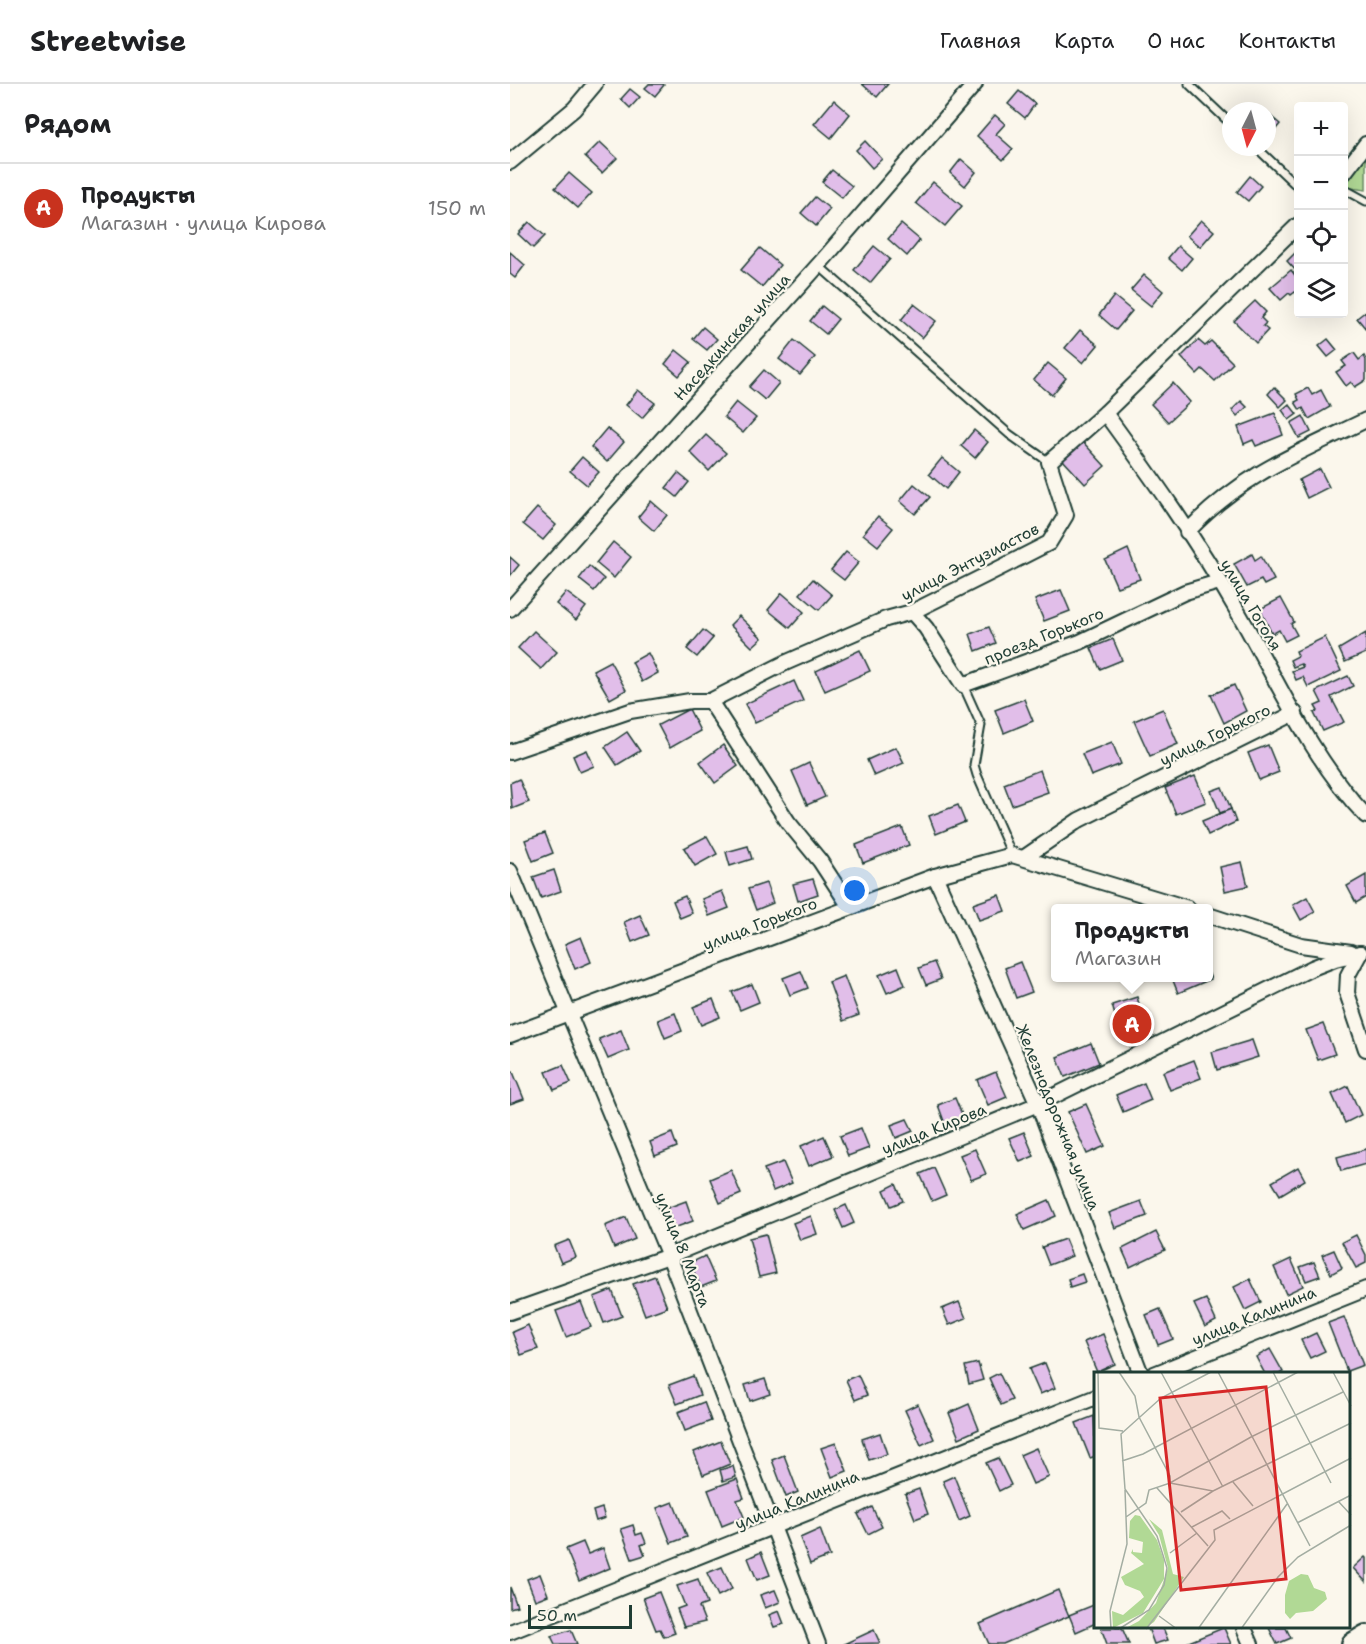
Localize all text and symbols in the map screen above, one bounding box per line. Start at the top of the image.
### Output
text: Streetwise [30,22,186,60]
text: Главная [940,27,1021,55]
text: Карта [1054,27,1114,55]
text: О нас [1147,27,1205,55]
text: Контакты [1238,27,1336,55]
north arrow [1222,102,1276,156]
map controls [1294,102,1348,318]
button: + [1294,102,1348,156]
text: Рядом [24,106,111,141]
button: − [1294,156,1348,210]
text: Продукты [81,181,195,210]
text: A [36,195,51,221]
text: 150 m [428,195,486,221]
text: Магазин · улица Кирова [81,210,326,236]
button: locate [1294,210,1348,264]
button: layers [1294,264,1348,318]
street label: Наседкинская улица [669,269,795,405]
street label: улица Энтузиастов [897,518,1043,606]
street label: улица Гоголя [1215,555,1287,655]
street label: проезд Горького [981,602,1107,670]
street label: улица Горького [1156,699,1274,771]
your location [840,876,869,905]
street label: улица Горького [700,893,820,955]
popup [1051,904,1213,982]
text: Продукты [1075,916,1189,945]
text: Магазин [1075,945,1162,971]
pin: A [1112,1002,1152,1046]
street label: Железнодорожная улица [1011,1021,1105,1213]
street label: улица Кирова [879,1098,989,1160]
street label: улица 8 Марта [650,1190,716,1310]
street label: улица Калинина [1189,1282,1319,1350]
inset map [1094,1372,1351,1629]
street label: улица Калинина [732,1466,862,1534]
scale bar [528,1602,632,1630]
text: 50 m [537,1605,577,1626]

